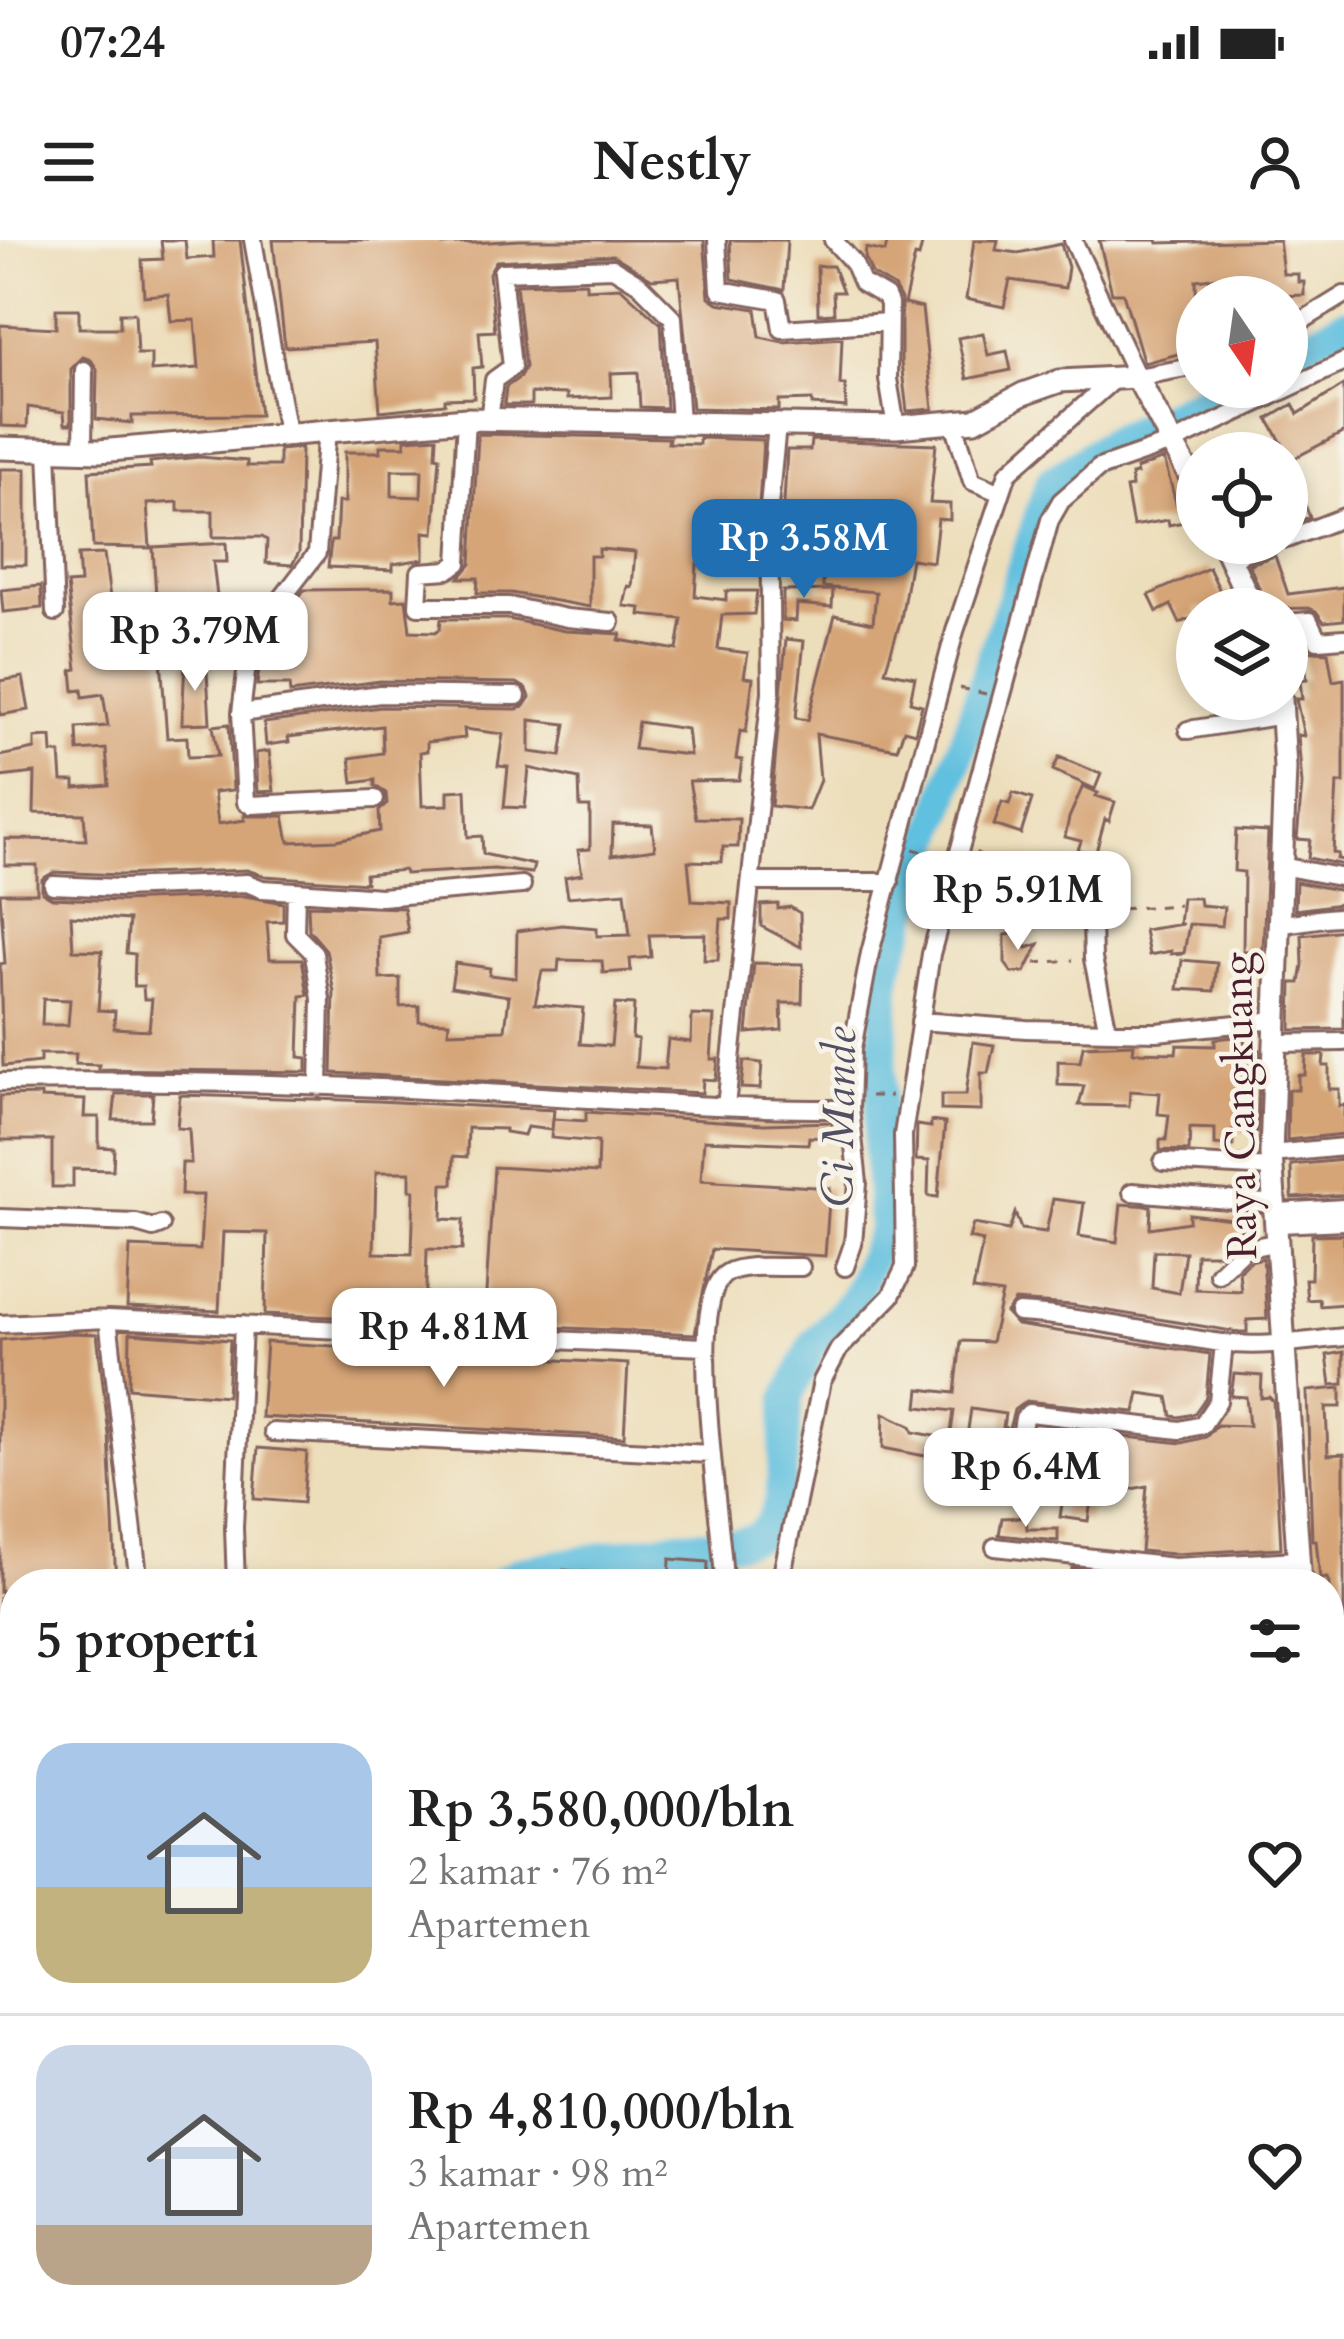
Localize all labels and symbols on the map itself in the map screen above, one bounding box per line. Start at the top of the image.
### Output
north arrow [1176,276,1308,408]
pin: Rp 3.58M [680,499,928,601]
pin: Rp 3.79M [71,592,319,694]
pin: Rp 5.91M [894,851,1142,953]
street label: Raya Cangkuang [1209,951,1271,1260]
water label: Ci Mande [807,1025,871,1208]
pin: Rp 4.81M [320,1288,568,1390]
pin: Rp 6.4M [915,1428,1137,1530]

